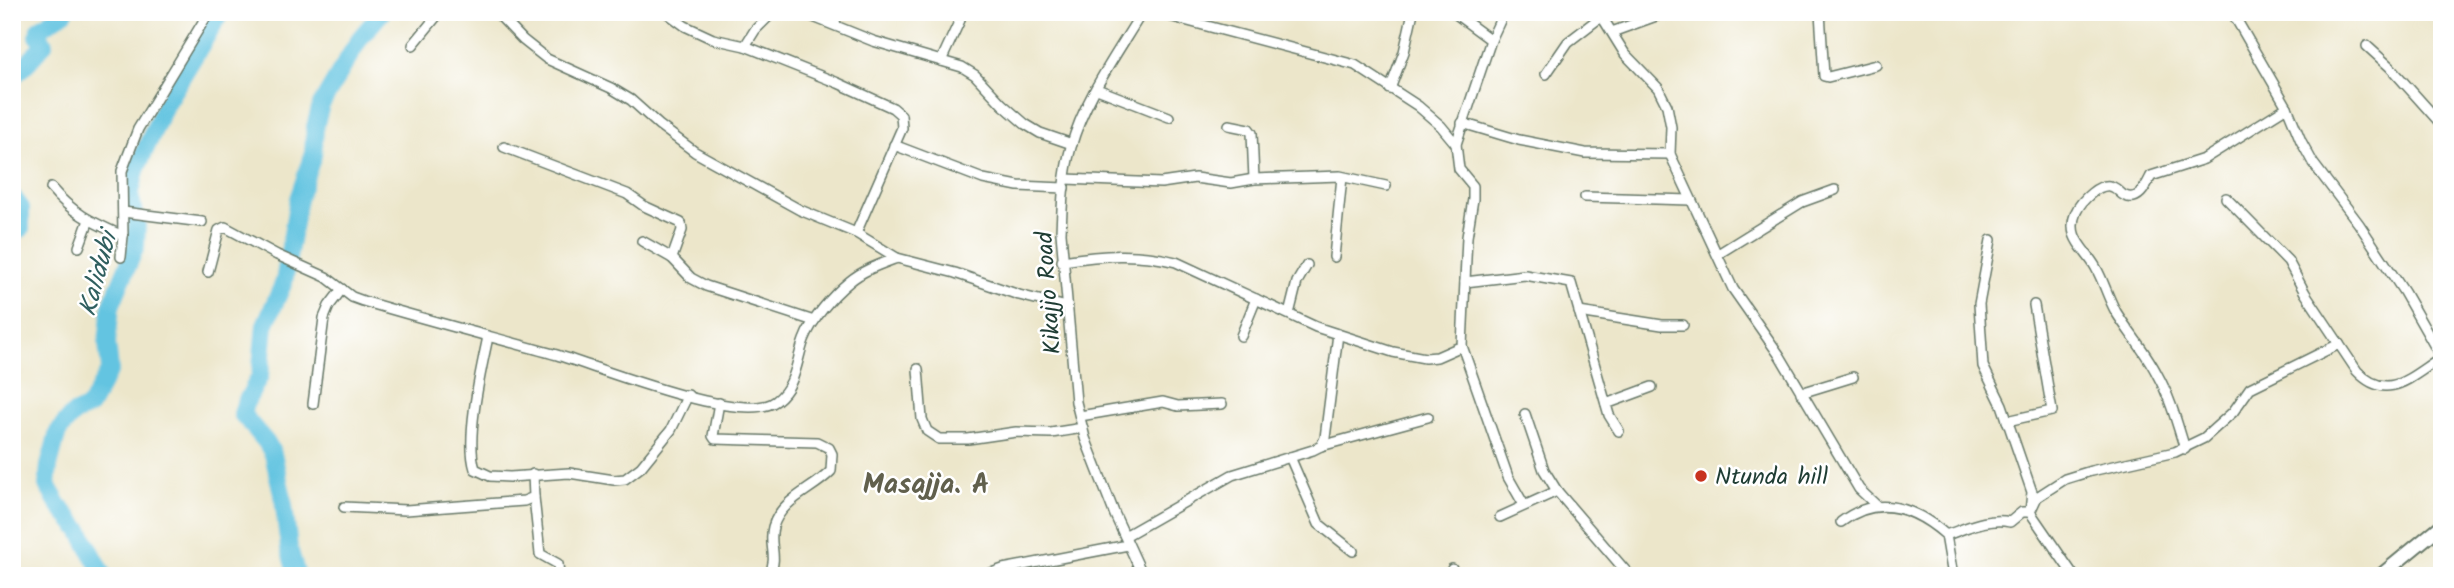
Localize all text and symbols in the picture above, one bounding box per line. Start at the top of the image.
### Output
water label: Kalidubi [68,222,132,321]
street label: Kikajjo Road [1026,229,1073,356]
place label: Ntunda hill [1715,458,1828,497]
district label: Masajja. A [863,463,989,508]
marker: Ntunda hill [1693,468,1709,484]

